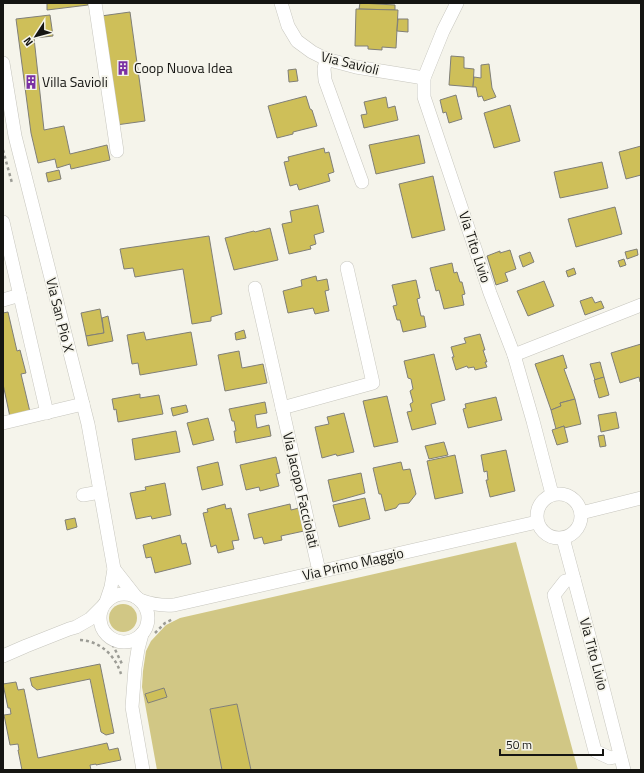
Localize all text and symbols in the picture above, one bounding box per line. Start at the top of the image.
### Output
north arrow [16,16,56,56]
text: N [19,34,37,50]
street label: Via Savioli [319,45,381,80]
place label: Coop Nuova Idea [134,57,232,78]
building icon: Coop Nuova Idea [115,60,131,76]
place label: Villa Savioli [42,71,108,92]
building icon: Villa Savioli [23,74,39,90]
street label: Via Tito Livio [454,208,497,285]
street label: Via San Pio X [41,275,80,355]
street label: Via Jacopo Facciolati [278,430,325,550]
street label: Via Primo Maggio [300,542,406,585]
street label: Via Tito Livio [575,615,614,692]
scale bar [500,731,603,757]
text: 50 m [506,735,532,754]

